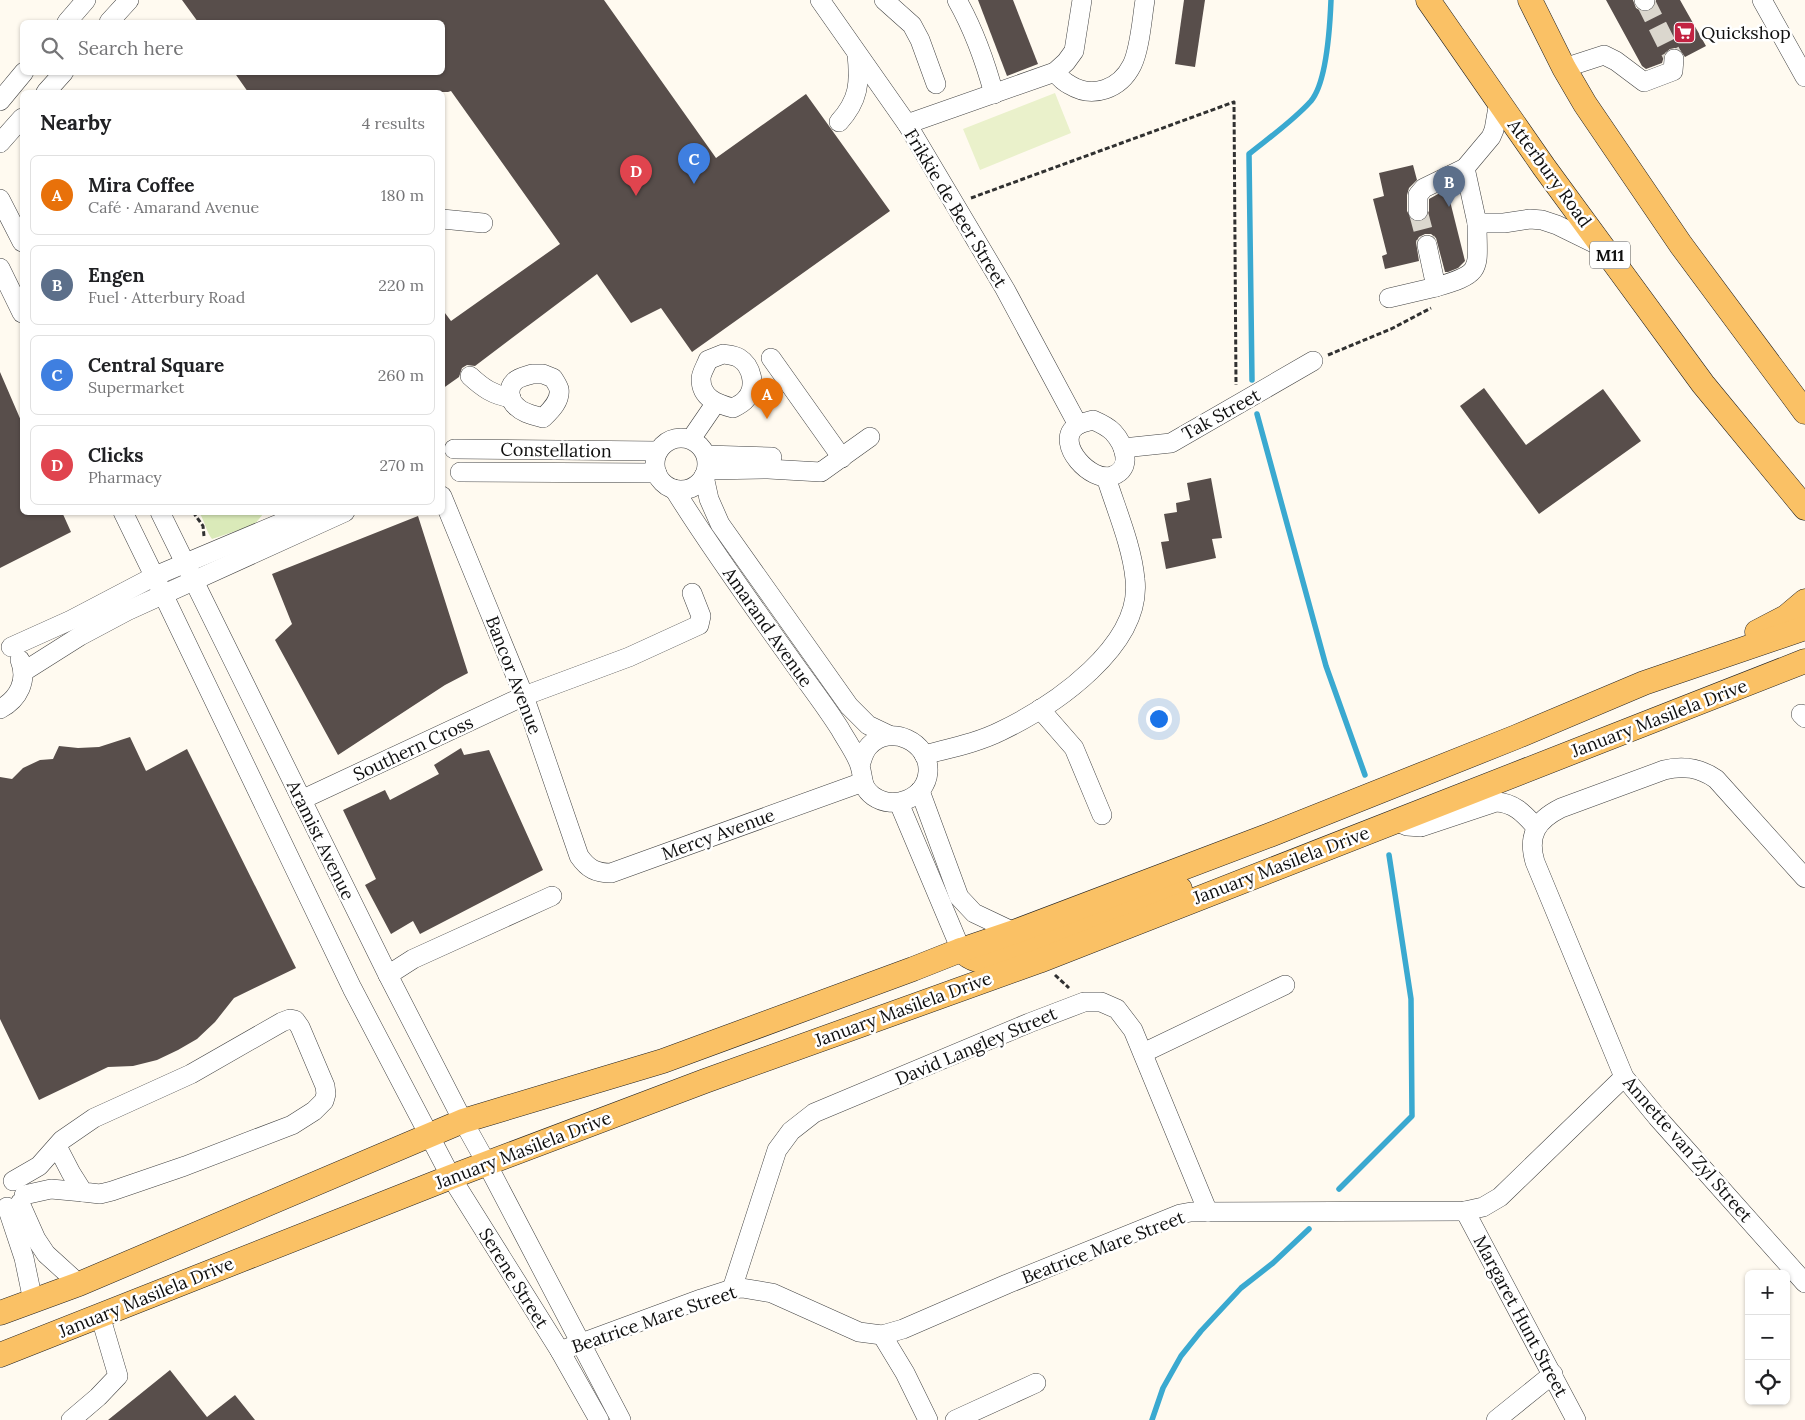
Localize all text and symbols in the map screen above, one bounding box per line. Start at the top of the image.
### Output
search box [20,20,445,75]
supermarket icon: Quickshop [1673,20,1697,44]
place label: Quickshop [1701,21,1791,44]
icon: search [38,34,66,62]
text: Search here [78,36,184,60]
text: Nearby [40,109,111,136]
text: 4 results [362,113,425,133]
street label: Atterbury Road [1502,114,1597,232]
street label: Frikkie de Beer Street [900,125,1012,291]
pin: C [678,143,710,184]
pin: D [620,155,652,196]
pin: B [1433,166,1465,207]
text: Mira Coffee [88,173,195,197]
text: A [52,185,62,205]
text: 180 m [381,185,424,205]
text: Café · Amarand Avenue [88,197,259,217]
road number: M11 [1590,242,1630,268]
text: Engen [88,263,145,287]
text: B [52,275,62,295]
text: 220 m [378,275,424,295]
text: Fuel · Atterbury Road [88,287,245,307]
text: Central Square [88,353,224,377]
text: C [51,365,63,385]
text: 260 m [378,365,424,385]
text: Supermarket [88,377,184,397]
pin: A [751,378,783,419]
street label: Tak Street [1178,383,1264,445]
street label: Constellation [500,438,612,462]
text: Clicks [88,443,144,467]
text: D [51,455,63,475]
text: 270 m [380,455,424,475]
text: Pharmacy [88,467,162,487]
street label: Amarand Avenue [718,562,818,692]
street label: Bancor Avenue [481,613,547,738]
street label: January Masilela Drive [1567,674,1751,763]
your location [1146,706,1172,732]
street label: Southern Cross [349,710,477,786]
street label: Aramist Avenue [282,775,360,904]
street label: Mercy Avenue [658,803,778,865]
street label: January Masilela Drive [1189,821,1373,910]
street label: January Masilela Drive [810,966,995,1052]
street label: David Langley Street [892,1002,1060,1090]
street label: Annette van Zyl Street [1618,1071,1758,1227]
street label: January Masilela Drive [431,1106,615,1195]
street label: Beatrice Mare Street [1018,1205,1188,1289]
street label: Serene Street [474,1224,554,1332]
street label: Margaret Hunt Street [1469,1231,1573,1401]
street label: January Masilela Drive [54,1251,237,1343]
map controls [1745,1270,1790,1405]
button: + [1745,1270,1790,1315]
street label: Beatrice Mare Street [569,1280,740,1358]
button: − [1745,1315,1790,1360]
button: locate [1745,1360,1790,1405]

